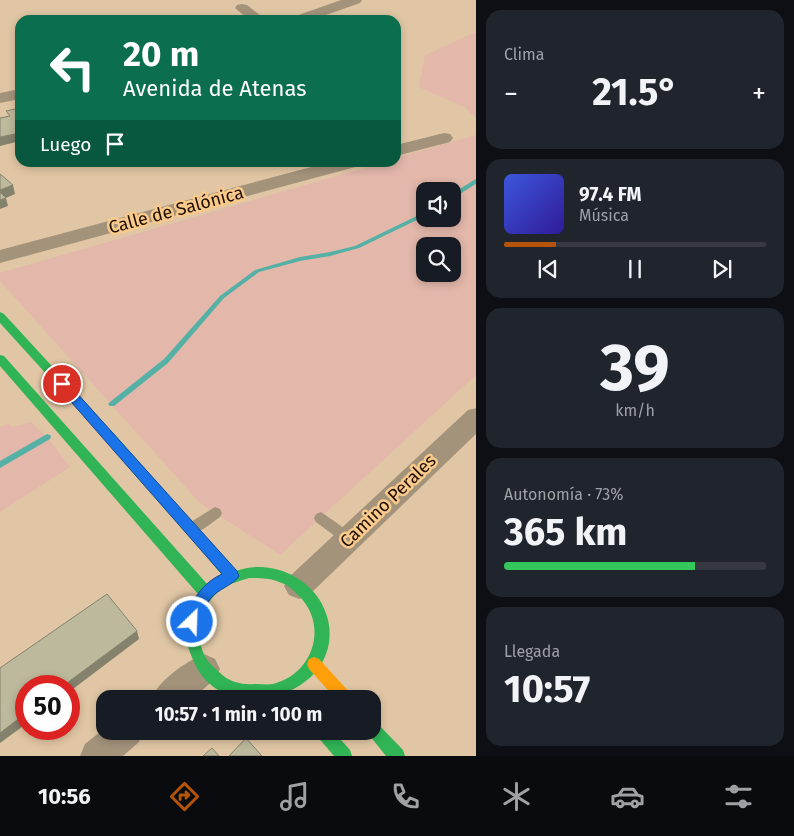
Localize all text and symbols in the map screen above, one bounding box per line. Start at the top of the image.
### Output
text: 20 m [123,33,199,75]
icon: left [40,35,105,100]
text: Clima [504,45,544,64]
text: 21.5° [592,69,678,115]
text: Avenida de Atenas [123,75,306,102]
text: − [504,77,518,110]
text: + [752,77,766,110]
icon: arrive [101,130,129,158]
text: Luego [40,133,91,156]
street label: Calle de Salónica [106,181,246,239]
map controls [416,182,461,282]
button: sound [416,182,461,227]
text: 97.4 FM [579,183,641,206]
text: Música [579,206,629,225]
button: search [416,237,461,282]
icon: previous [534,255,562,283]
icon: pause [621,255,649,283]
icon: next [708,255,736,283]
text: 39 [600,329,670,407]
pin [41,363,83,405]
icon: arrive [48,370,76,398]
text: km/h [615,401,655,420]
street label: Camino Perales [335,450,441,552]
text: Autonomía · 73% [504,485,623,504]
text: 365 km [504,509,627,555]
position arrow [165,595,217,647]
text: Llegada [504,642,560,661]
text: 10:57 [504,666,590,712]
speed limit sign: 50 [15,675,80,740]
text: 10:57 · 1 min · 100 m [155,703,322,726]
icon: directions [167,779,202,814]
icon: music [277,779,312,814]
icon: phone [388,779,423,814]
icon: climate [499,779,534,814]
icon: car [610,779,645,814]
icon: filters [721,779,756,814]
text: 10:56 [38,783,91,810]

